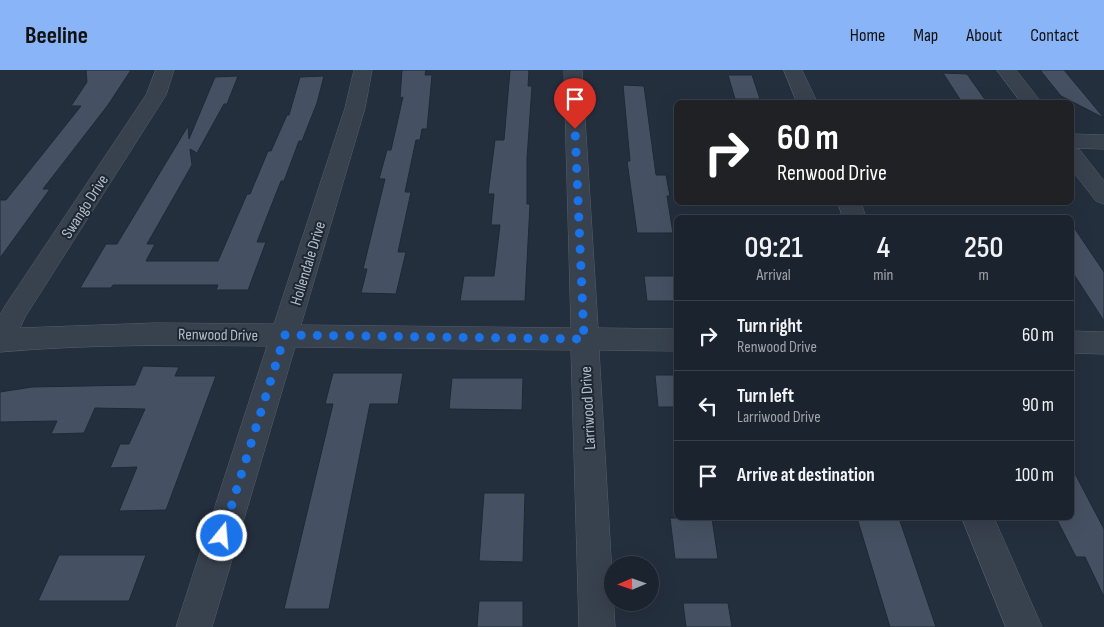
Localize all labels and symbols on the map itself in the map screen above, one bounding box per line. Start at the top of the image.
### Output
pin [554,78,596,129]
street label: Swango Drive [58,171,113,242]
street label: Hollendale Drive [287,219,330,308]
street label: Renwood Drive [178,325,258,346]
street label: Larriwood Drive [577,366,600,450]
position arrow [195,509,247,561]
north arrow [604,556,659,611]

